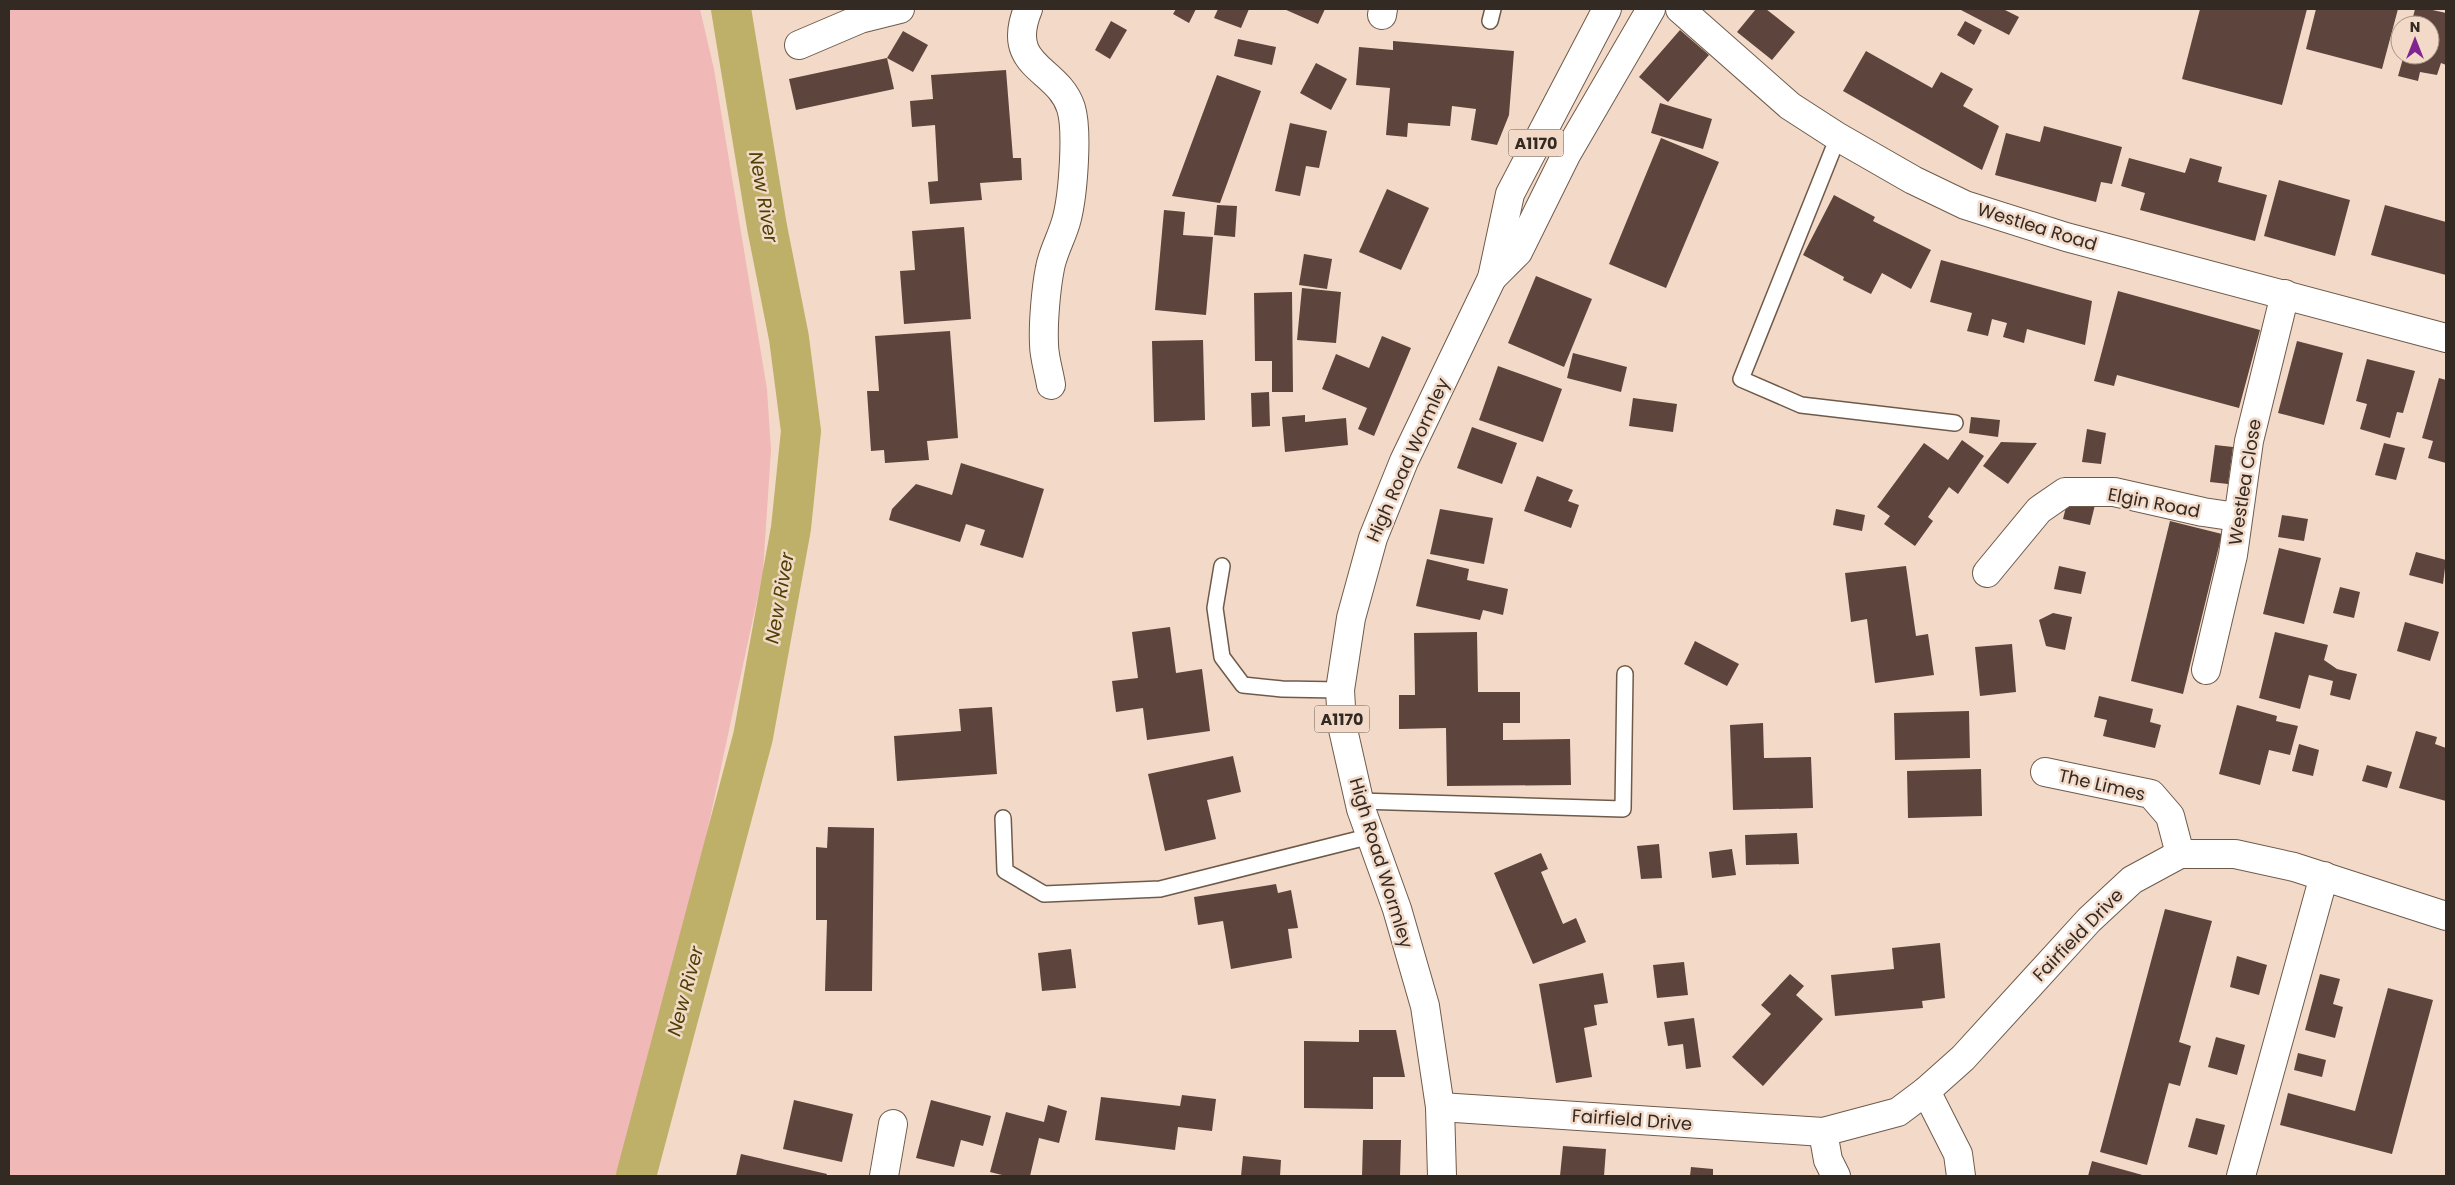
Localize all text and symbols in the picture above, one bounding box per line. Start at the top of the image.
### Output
north arrow [2390,15,2440,65]
text: N [2410,17,2420,37]
road number: A1170 [1508,130,1564,156]
water label: New River [742,149,785,246]
street label: Westlea Road [1974,196,2100,257]
street label: High Road Wormley [1360,374,1455,546]
street label: Westlea Close [2222,417,2267,547]
street label: Elgin Road [2106,481,2202,524]
water label: New River [758,549,801,646]
road number: A1170 [1314,706,1370,732]
street label: The Limes [2056,762,2148,807]
street label: High Road Wormley [1344,775,1419,951]
street label: Fairfield Drive [2027,883,2128,987]
water label: New River [661,942,711,1039]
street label: Fairfield Drive [1571,1103,1693,1136]

